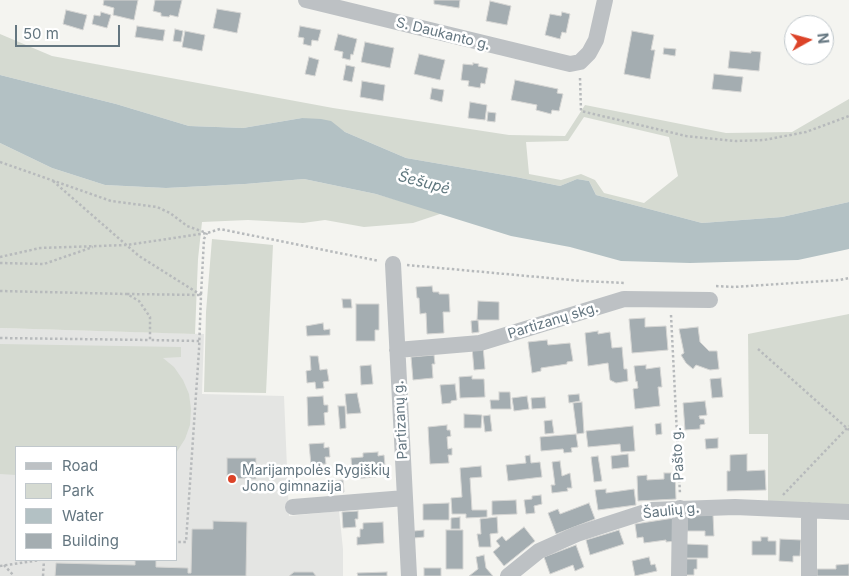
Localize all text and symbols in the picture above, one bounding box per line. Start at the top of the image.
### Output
street label: S. Daukanto g. [394,14,492,54]
scale bar [18,15,122,47]
north arrow [784,15,834,65]
text: 50 m [23,24,59,43]
text: N [814,32,832,45]
water label: Šešupė [396,167,452,199]
street label: Partizanų skg. [506,299,600,343]
street label: Partizanų g. [391,380,411,460]
street label: Pašto g. [668,427,688,481]
legend [15,446,178,561]
text: Road [62,456,98,475]
place label: Marijampolės Rygiškių Jono gimnazija [242,463,390,496]
marker: Marijampolės Rygiškių Jono gimnazija [226,473,238,485]
text: Park [62,481,94,500]
street label: Šaulių g. [642,500,700,522]
text: Water [62,506,104,525]
text: Building [62,531,119,550]

